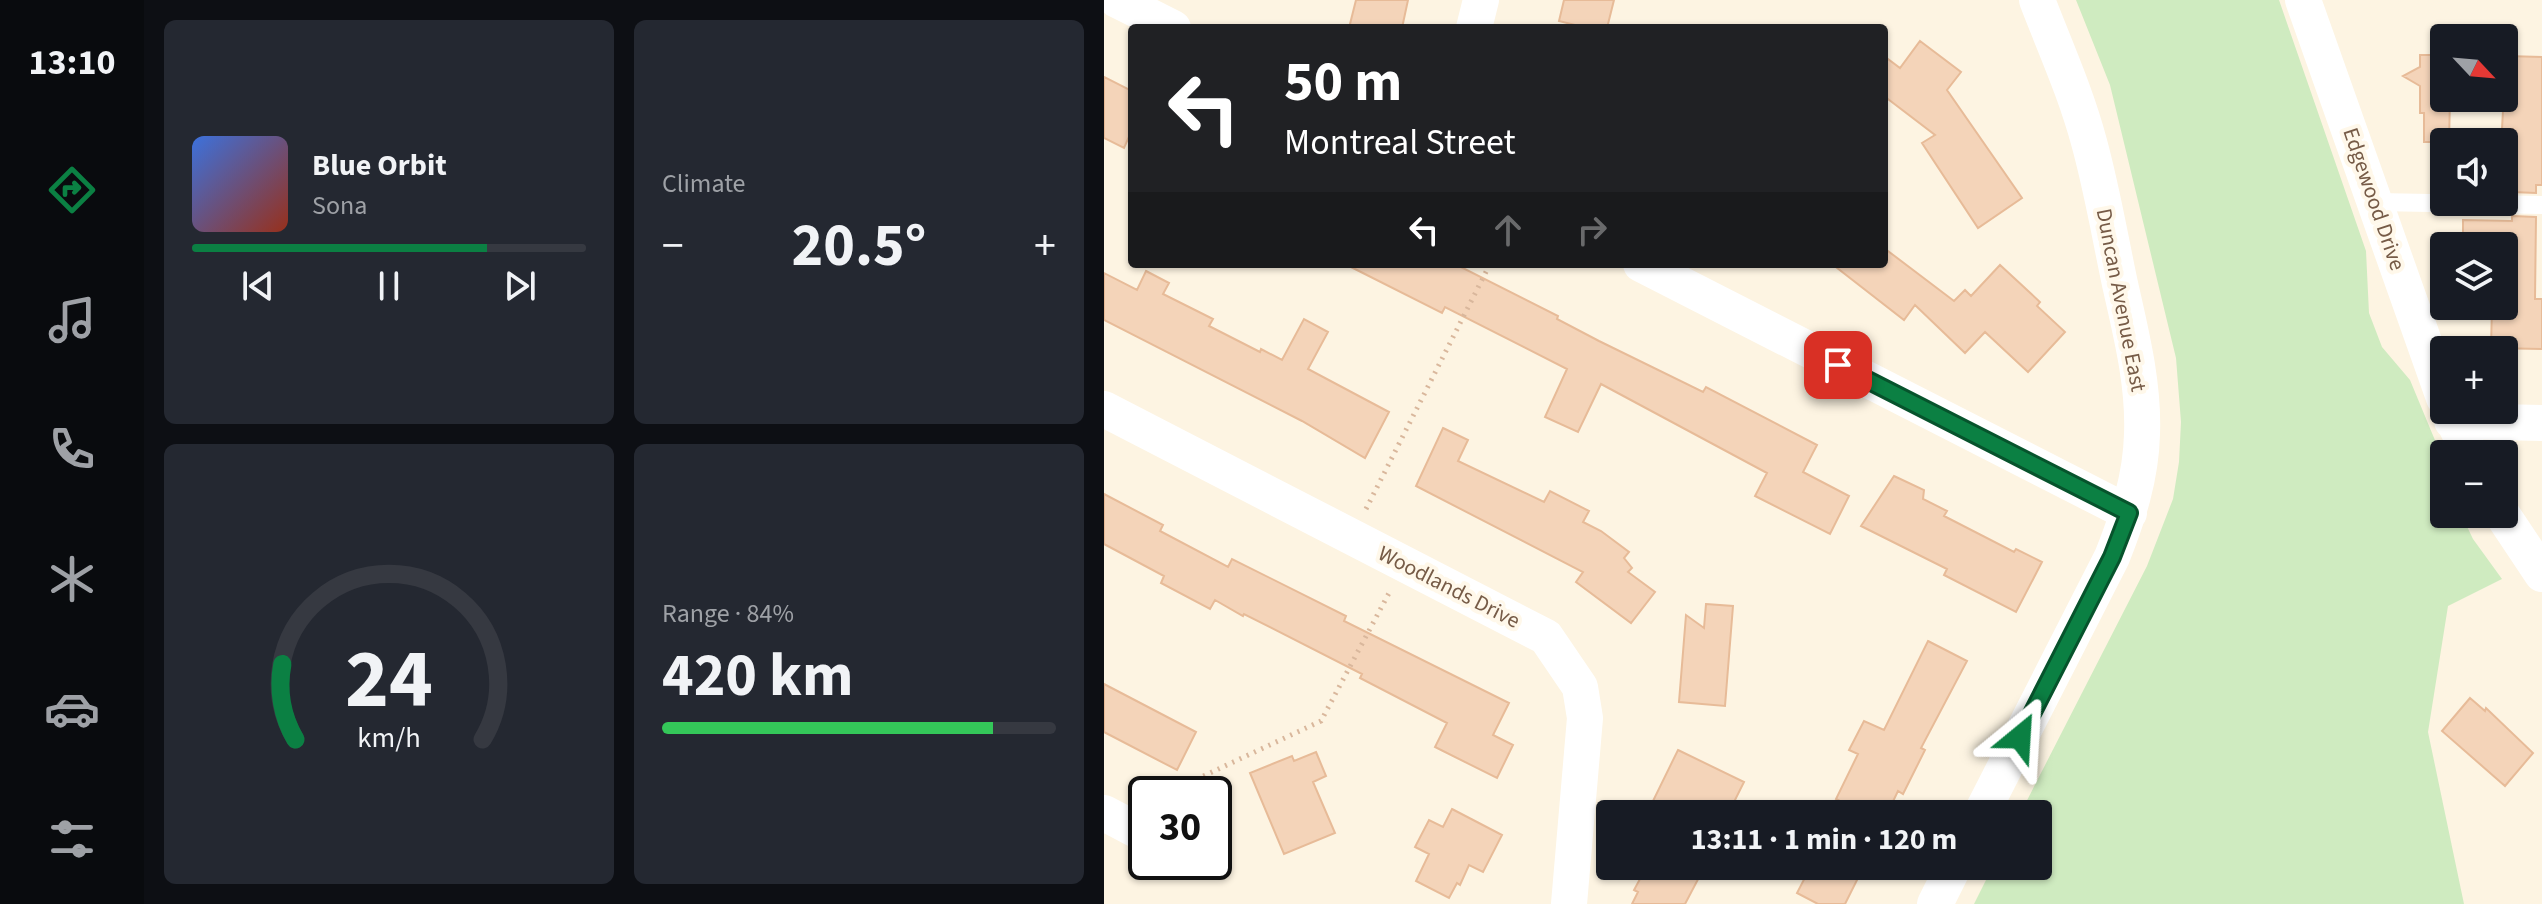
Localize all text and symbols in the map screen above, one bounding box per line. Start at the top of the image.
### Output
north arrow [2430,24,2518,112]
map controls [2430,24,2518,528]
text: 13:10 [29,37,115,88]
text: 50 m [1284,43,1402,122]
icon: left [1152,56,1256,160]
text: Montreal Street [1284,117,1516,168]
street label: Edgewood Drive [2335,123,2413,275]
button: sound [2430,128,2518,216]
text: Blue Orbit [312,144,447,187]
icon: directions [44,162,100,218]
text: Climate [662,165,746,202]
text: Sona [312,187,367,224]
text: 20.5° [792,204,926,289]
street label: Duncan Avenue East [2088,206,2155,395]
icon: left [1402,208,1446,252]
icon: ahead [1486,208,1530,252]
icon: right [1570,208,1614,252]
text: − [662,215,684,278]
text: + [1034,215,1056,278]
button: layers [2430,232,2518,320]
icon: previous [236,264,280,308]
icon: pause [367,264,411,308]
icon: next [498,264,542,308]
icon: music [44,292,100,348]
pin [1804,331,1872,399]
button: + [2430,336,2518,424]
icon: arrive [1816,343,1860,387]
icon: phone [44,421,100,477]
button: − [2430,440,2518,528]
street label: Woodlands Drive [1372,537,1526,637]
icon: climate [44,551,100,607]
text: Range · 84% [662,595,794,632]
text: 24 [345,621,433,739]
text: 420 km [662,634,853,719]
icon: car [44,681,100,737]
position arrow [1978,695,2062,779]
text: km/h [357,718,421,758]
speed limit sign: 30 [1128,776,1232,880]
icon: filters [44,811,100,867]
text: 13:11 · 1 min · 120 m [1691,818,1957,861]

